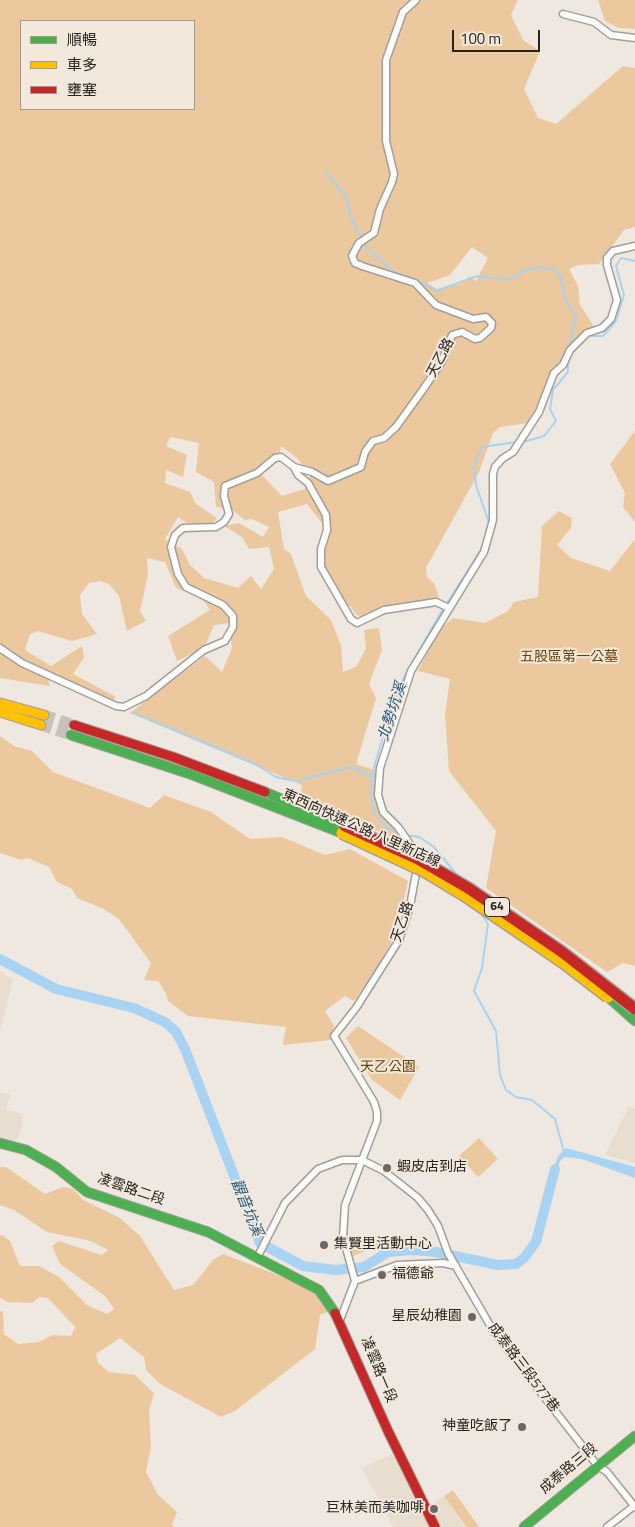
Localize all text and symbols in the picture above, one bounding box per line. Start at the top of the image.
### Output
legend [20,20,195,110]
scale bar [455,20,542,52]
text: 100 m [460,27,501,50]
text: 順暢 [67,28,97,51]
text: 車多 [67,53,97,76]
text: 壅塞 [67,78,97,101]
street label: 天乙路 [424,336,458,380]
park label: 五股區第一公墓 [520,650,618,666]
water label: 北勢坑溪 [375,681,411,743]
street label: 東西向快速公路 八里新店線 [279,787,443,871]
road number: 64 [484,898,510,916]
street label: 天乙路 [389,899,417,945]
park label: 天乙公園 [360,1060,416,1076]
place label: 蝦皮店到店 [397,1160,467,1176]
marker: 蝦皮店到店 [381,1162,393,1174]
street label: 凌雲路二段 [95,1171,167,1209]
water label: 觀音坑溪 [226,1177,266,1239]
place label: 集賢里活動中心 [334,1237,432,1253]
marker: 集賢里活動中心 [318,1239,330,1251]
place label: 福德爺 [392,1267,434,1283]
marker: 福德爺 [376,1269,388,1281]
place label: 星辰幼稚園 [392,1309,462,1325]
marker: 星辰幼稚園 [466,1311,478,1323]
street label: 成泰路三段577巷 [484,1320,562,1416]
street label: 凌雲路一段 [357,1335,399,1405]
place label: 神童吃飯了 [442,1419,512,1435]
marker: 神童吃飯了 [516,1421,528,1433]
street label: 成泰路三段 [537,1440,601,1498]
place label: 巨林美而美咖啡 [326,1501,424,1517]
marker: 巨林美而美咖啡 [428,1503,440,1515]

